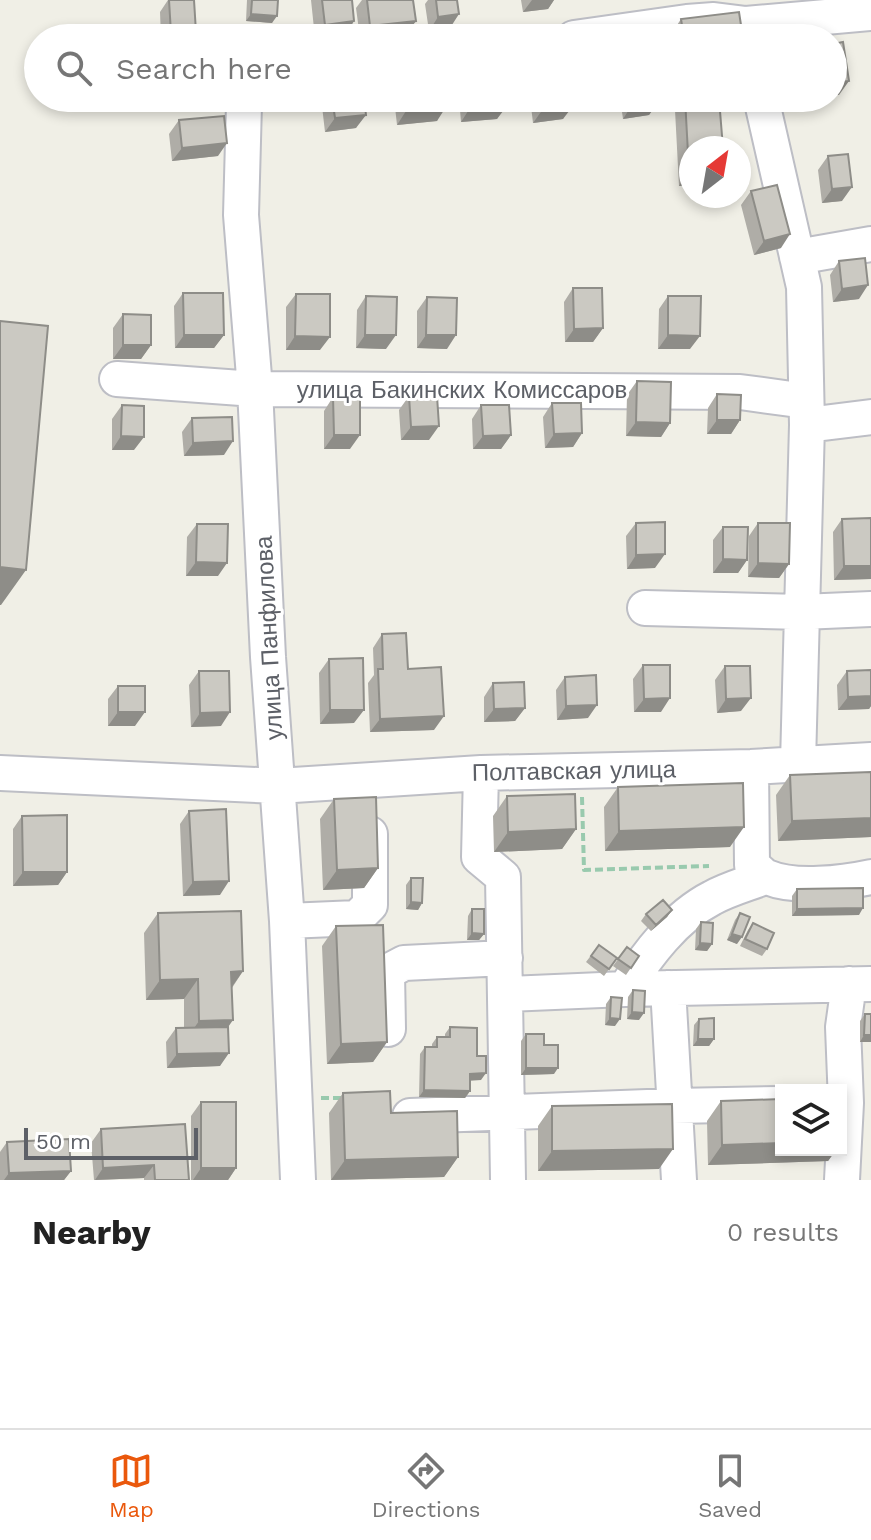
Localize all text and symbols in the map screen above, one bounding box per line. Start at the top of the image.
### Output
search box [24,24,847,112]
icon: search [52,46,96,90]
text: Search here [116,51,292,86]
north arrow [679,136,751,208]
street label: улица Бакинских Комиссаров [297,376,627,404]
street label: улица Панфилова [250,534,288,741]
street label: Полтавская улица [472,755,677,787]
map controls [775,1084,847,1156]
button: layers [775,1084,847,1156]
scale bar [24,1124,198,1160]
text: 50 m [36,1129,91,1154]
text: Nearby [32,1212,151,1252]
text: 0 results [727,1217,839,1247]
tab: Map [109,1449,154,1522]
tab: Directions [372,1449,480,1522]
tab: Saved [698,1449,762,1522]

